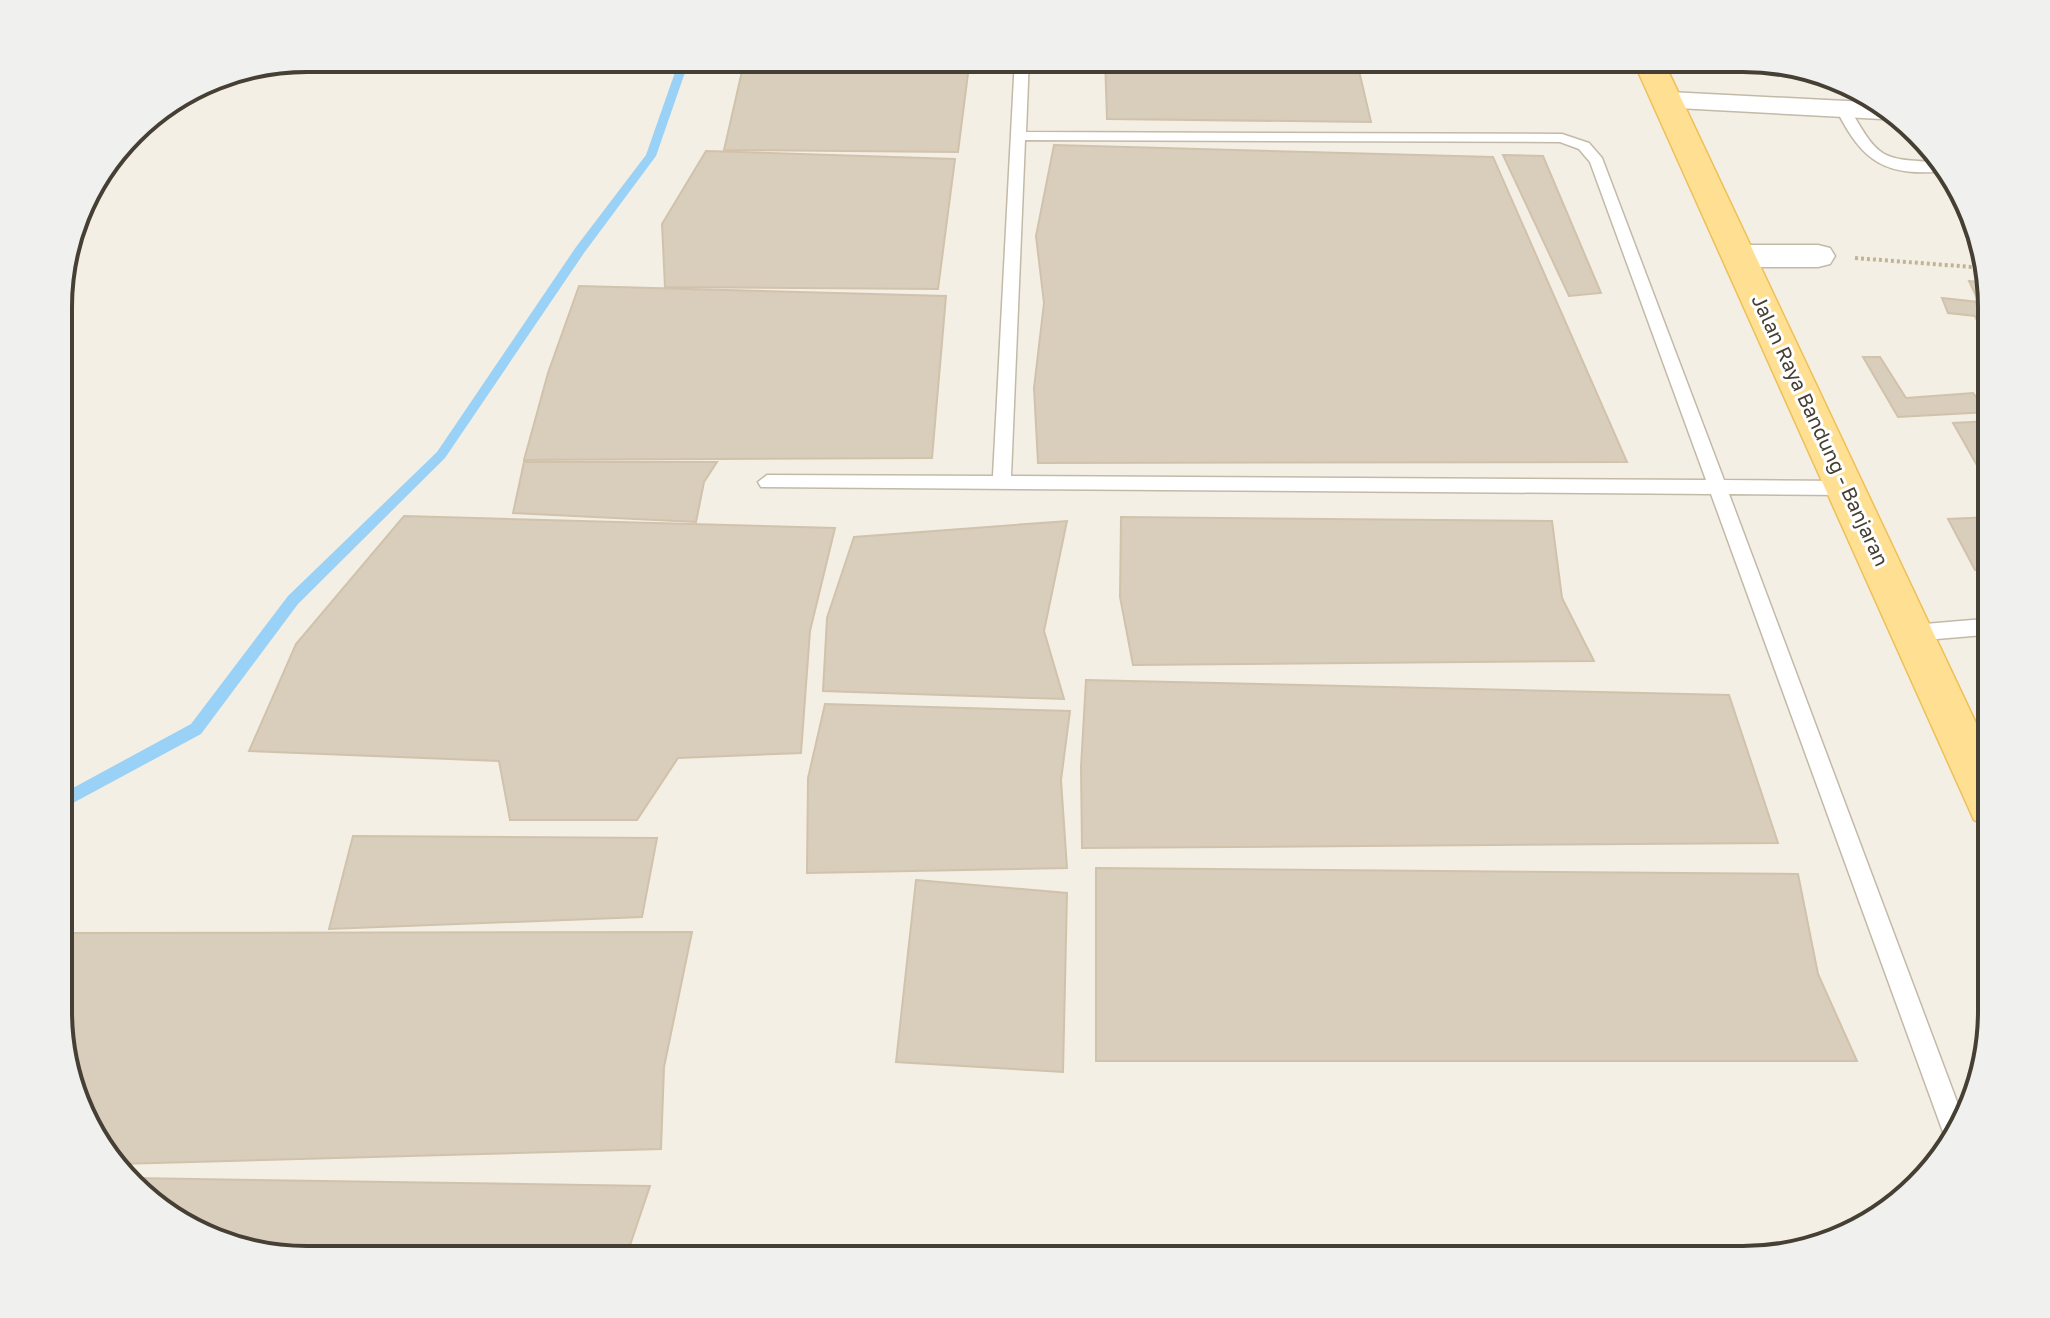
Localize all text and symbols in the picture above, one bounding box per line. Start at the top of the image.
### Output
street label: Jalan Raya Bandung - Banjaran [1747,290,1895,570]

